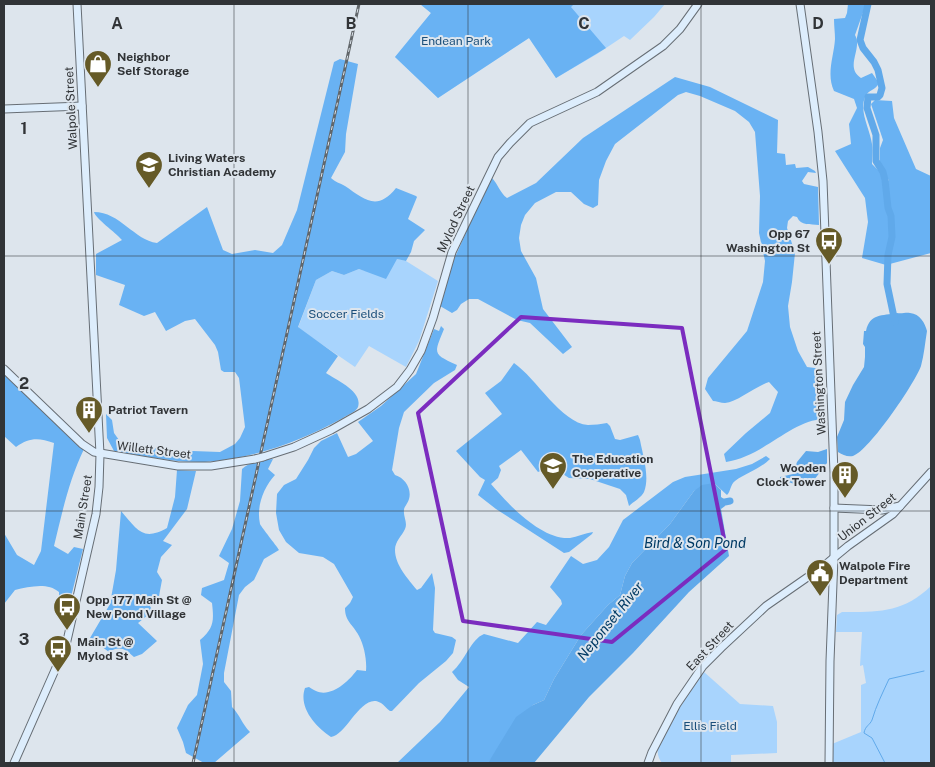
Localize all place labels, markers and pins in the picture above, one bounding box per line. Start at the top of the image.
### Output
shop icon: Neighbor Self Storage [83,49,113,88]
place label: Neighbor Self Storage [117,50,189,78]
school or university icon: Living Waters Christian Academy [134,150,164,189]
place label: Living Waters Christian Academy [168,151,277,179]
bus stop icon: Opp 67 Washington St [814,226,844,265]
place label: Opp 67 Washington St [726,227,810,255]
building icon: Patriot Tavern [74,395,104,434]
place label: Patriot Tavern [108,403,188,417]
school or university icon: The Education Cooperative [538,451,568,490]
place label: The Education Cooperative [572,452,653,480]
building icon: Wooden Clock Tower [830,460,860,499]
place label: Wooden Clock Tower [756,461,826,489]
public building icon: Walpole Fire Department [805,558,835,597]
place label: Walpole Fire Department [839,559,911,587]
bus stop icon: Opp 177 Main St @ New Pond Village [52,592,82,631]
place label: Opp 177 Main St @ New Pond Village [86,593,192,621]
bus stop icon: Main St @ Mylod St [43,634,73,673]
place label: Main St @ Mylod St [77,635,134,663]

